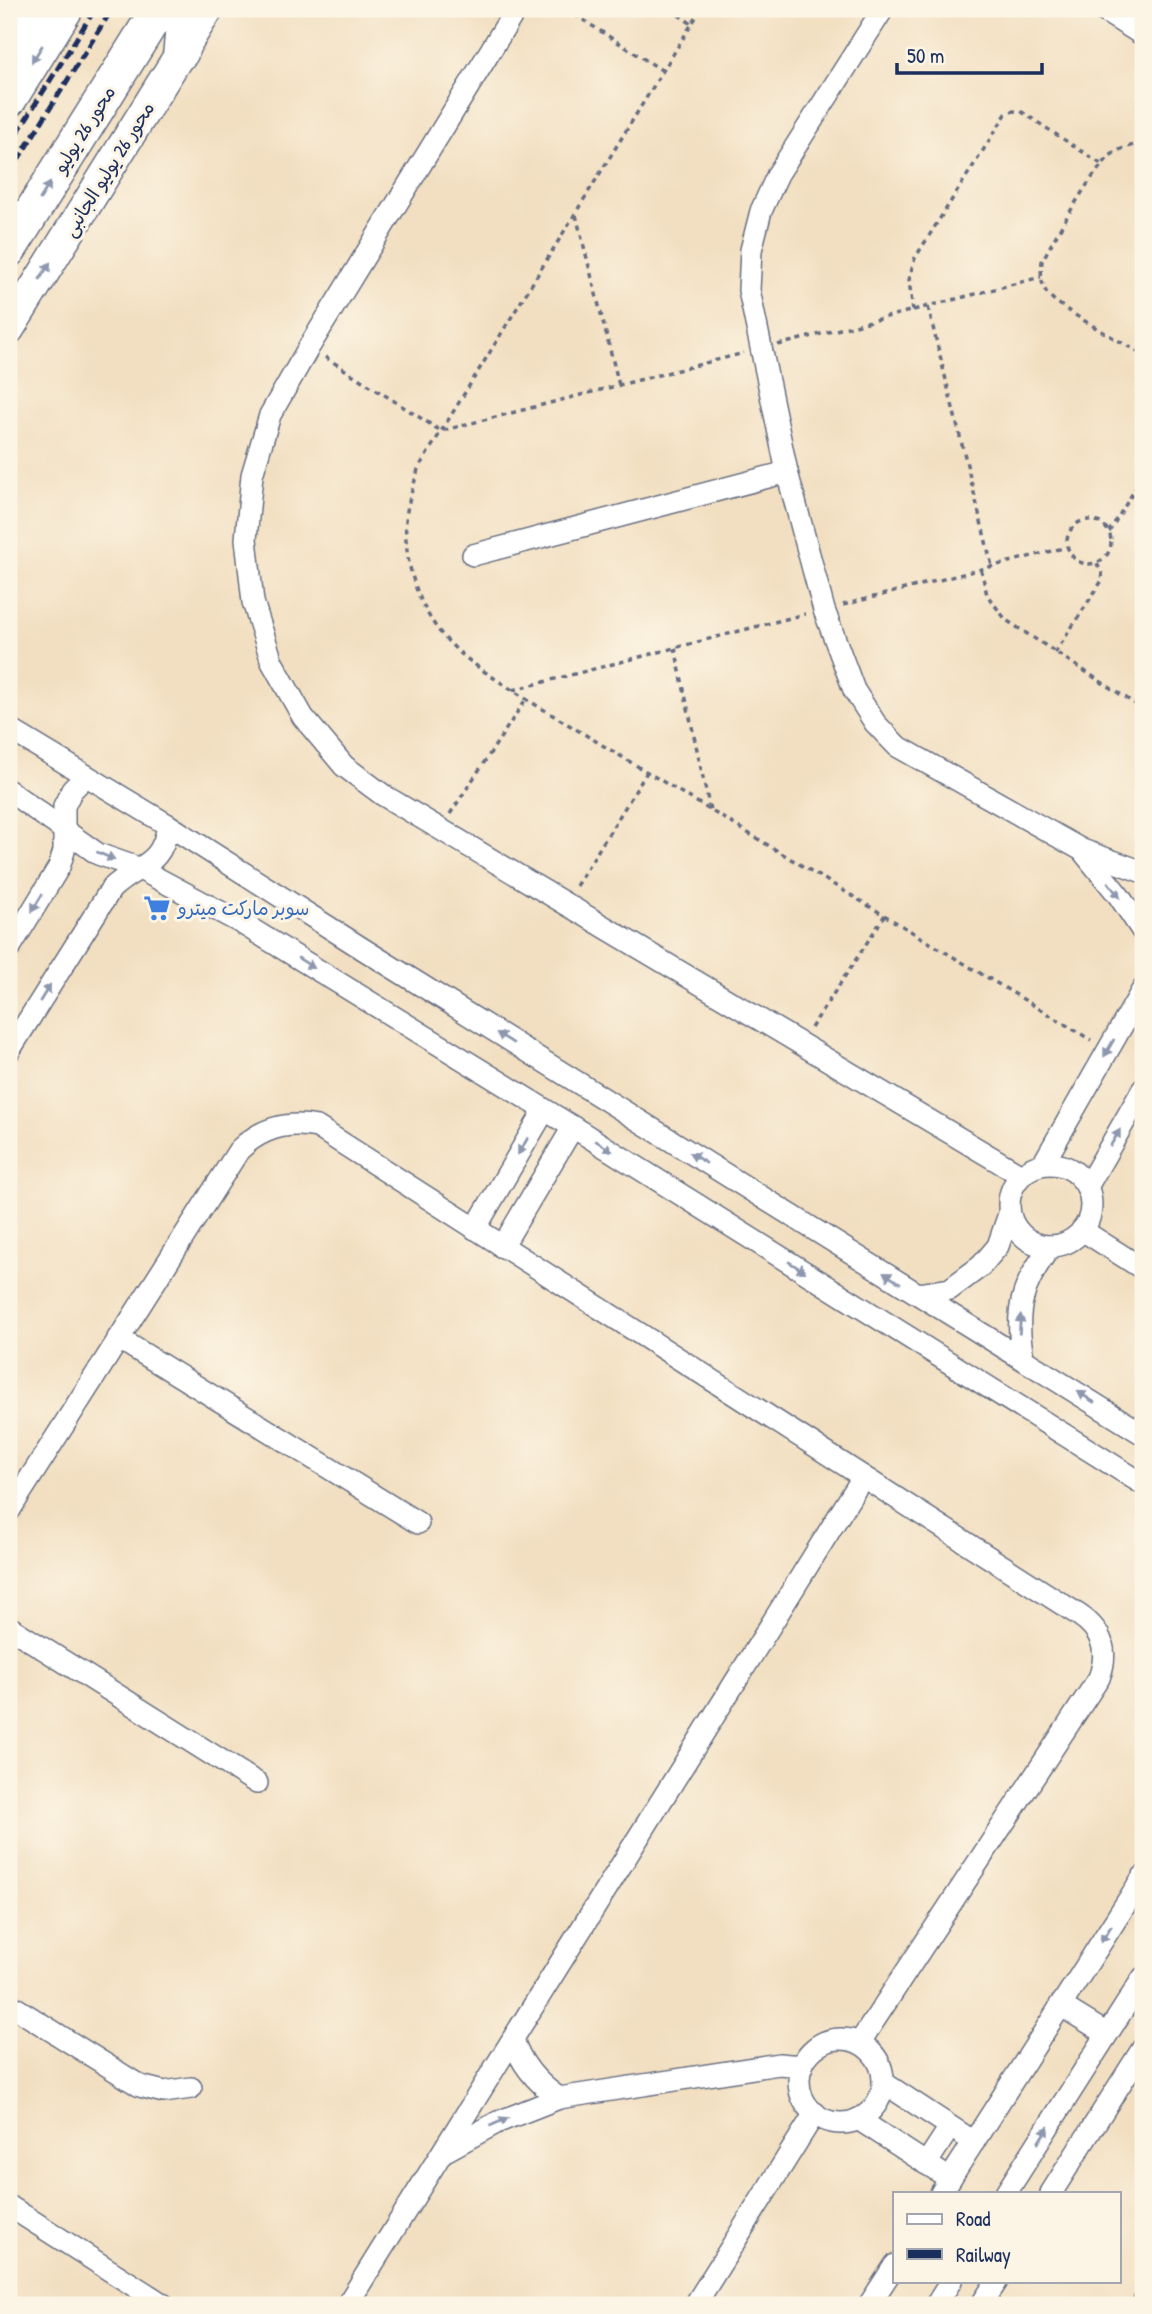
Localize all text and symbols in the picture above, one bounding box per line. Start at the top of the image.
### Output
scale bar [897,32,1042,76]
text: 50 m [907,41,944,70]
one-way arrow [30,44,43,63]
street label: محور 26 يوليو [46,80,121,179]
street label: محور 26 يوليو الجانبى [56,96,160,242]
one-way arrow [39,181,52,200]
one-way arrow [38,261,51,281]
one-way arrow [96,850,116,862]
one-way arrow [1107,881,1121,899]
supermarket icon: سوبر ماركت ميترو [142,893,172,923]
one-way arrow [30,894,43,913]
place label: سوبر ماركت ميترو [176,895,309,921]
one-way arrow [297,956,316,969]
one-way arrow [39,983,52,1002]
one-way arrow [496,1032,515,1045]
one-way arrow [1103,1038,1115,1058]
one-way arrow [1109,1128,1121,1148]
one-way arrow [517,1137,530,1156]
one-way arrow [594,1140,614,1153]
one-way arrow [689,1152,708,1165]
one-way arrow [787,1260,807,1273]
one-way arrow [882,1272,901,1285]
one-way arrow [1015,1313,1026,1335]
one-way arrow [1076,1391,1095,1404]
one-way arrow [1099,1925,1113,1943]
one-way arrow [489,2116,509,2128]
one-way arrow [1036,2126,1049,2145]
legend [893,2192,1120,2282]
text: Road [956,2204,990,2233]
text: Railway [956,2240,1011,2269]

